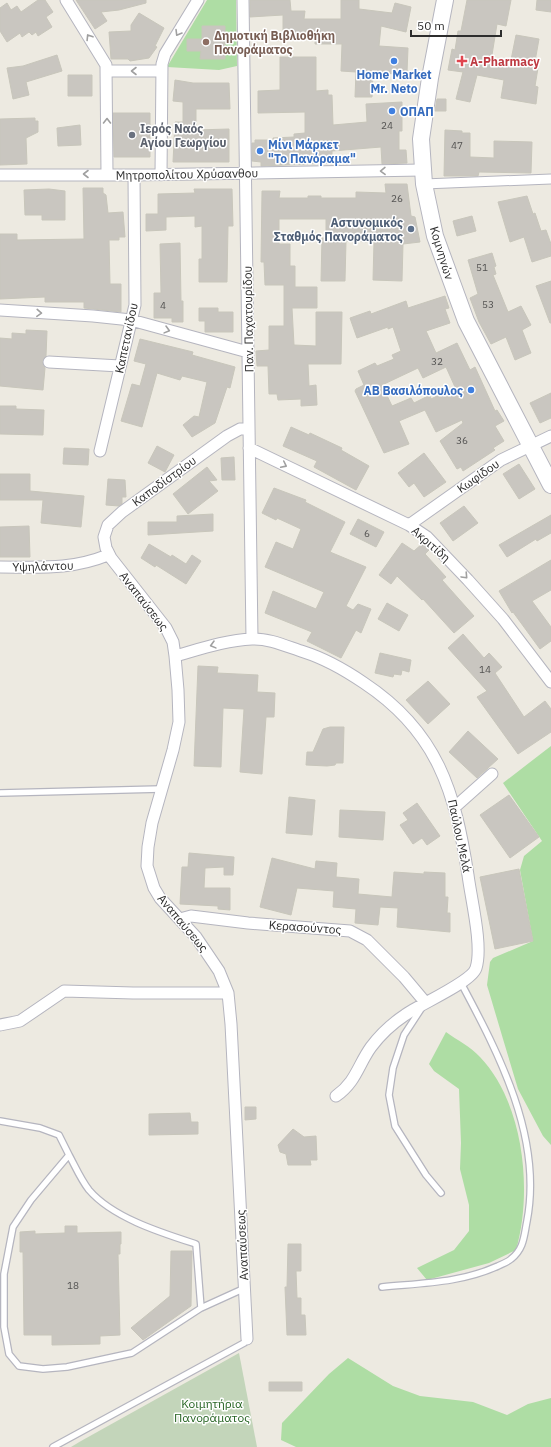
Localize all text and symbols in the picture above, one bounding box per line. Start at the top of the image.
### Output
scale bar [411,12,501,38]
text: 50 m [417,18,445,33]
place label: Δημοτική Βιβλιοθήκη Πανοράματος [214,28,335,57]
one-way arrow [175,29,182,36]
one-way arrow [86,34,94,41]
marker: Δημοτική Βιβλιοθήκη Πανοράματος [201,37,211,47]
place label: A-Pharmacy [470,54,540,69]
marker: Home Market Mr. Neto [389,56,399,66]
marker: A-Pharmacy [457,56,467,66]
one-way arrow [131,67,137,75]
place label: Home Market Mr. Neto [356,67,432,96]
place label: ΟΠΑΠ [400,104,434,119]
marker: ΟΠΑΠ [387,106,397,116]
one-way arrow [103,118,111,124]
house number: 24 [381,119,393,132]
place label: Ιερός Ναός Αγίου Γεωργίου [140,121,227,150]
marker: Ιερός Ναός Αγίου Γεωργίου [127,130,137,140]
place label: Μίνι Μάρκετ "Το Πανόραμα" [268,137,356,166]
house number: 47 [451,139,463,152]
marker: Μίνι Μάρκετ "Το Πανόραμα" [255,146,265,156]
street label: Μητροπολίτου Χρύσανθου [116,165,258,183]
one-way arrow [380,166,386,175]
one-way arrow [83,170,89,178]
house number: 26 [391,192,403,205]
place label: Αστυνομικός Σταθμός Πανοράματος [274,215,403,244]
marker: Αστυνομικός Σταθμός Πανοράματος [406,224,416,234]
street label: Κομνηνών [427,225,457,281]
house number: 51 [476,261,488,274]
street label: Παν. Παχατουρίδου [240,266,256,372]
house number: 53 [482,298,494,311]
house number: 4 [160,299,166,312]
street label: Καπετανίδου [111,301,141,375]
one-way arrow [36,308,42,317]
one-way arrow [164,325,171,334]
house number: 32 [431,355,443,368]
place label: ΑΒ Βασιλόπουλος [363,383,463,398]
marker: ΑΒ Βασιλόπουλος [466,385,476,395]
house number: 36 [456,434,468,447]
street label: Καποδίστρίου [129,453,199,509]
street label: Κωφίδου [454,456,502,496]
one-way arrow [280,460,288,468]
street label: Ακριτίδη [408,523,454,565]
house number: 6 [364,527,370,540]
street label: Υψηλάντου [12,557,74,575]
street label: Αναπαύσεως [116,568,172,634]
one-way arrow [460,571,467,579]
one-way arrow [210,641,217,649]
house number: 14 [479,663,491,676]
street label: Παύλου Μελά [445,798,475,874]
street label: Αναπαύσεως [154,891,212,955]
street label: Κερασούντος [268,917,342,937]
street label: Αναπαύσεως [233,1209,251,1281]
house number: 18 [67,1279,79,1292]
park label: Κοιμητήρια Πανοράματος [174,1396,250,1425]

